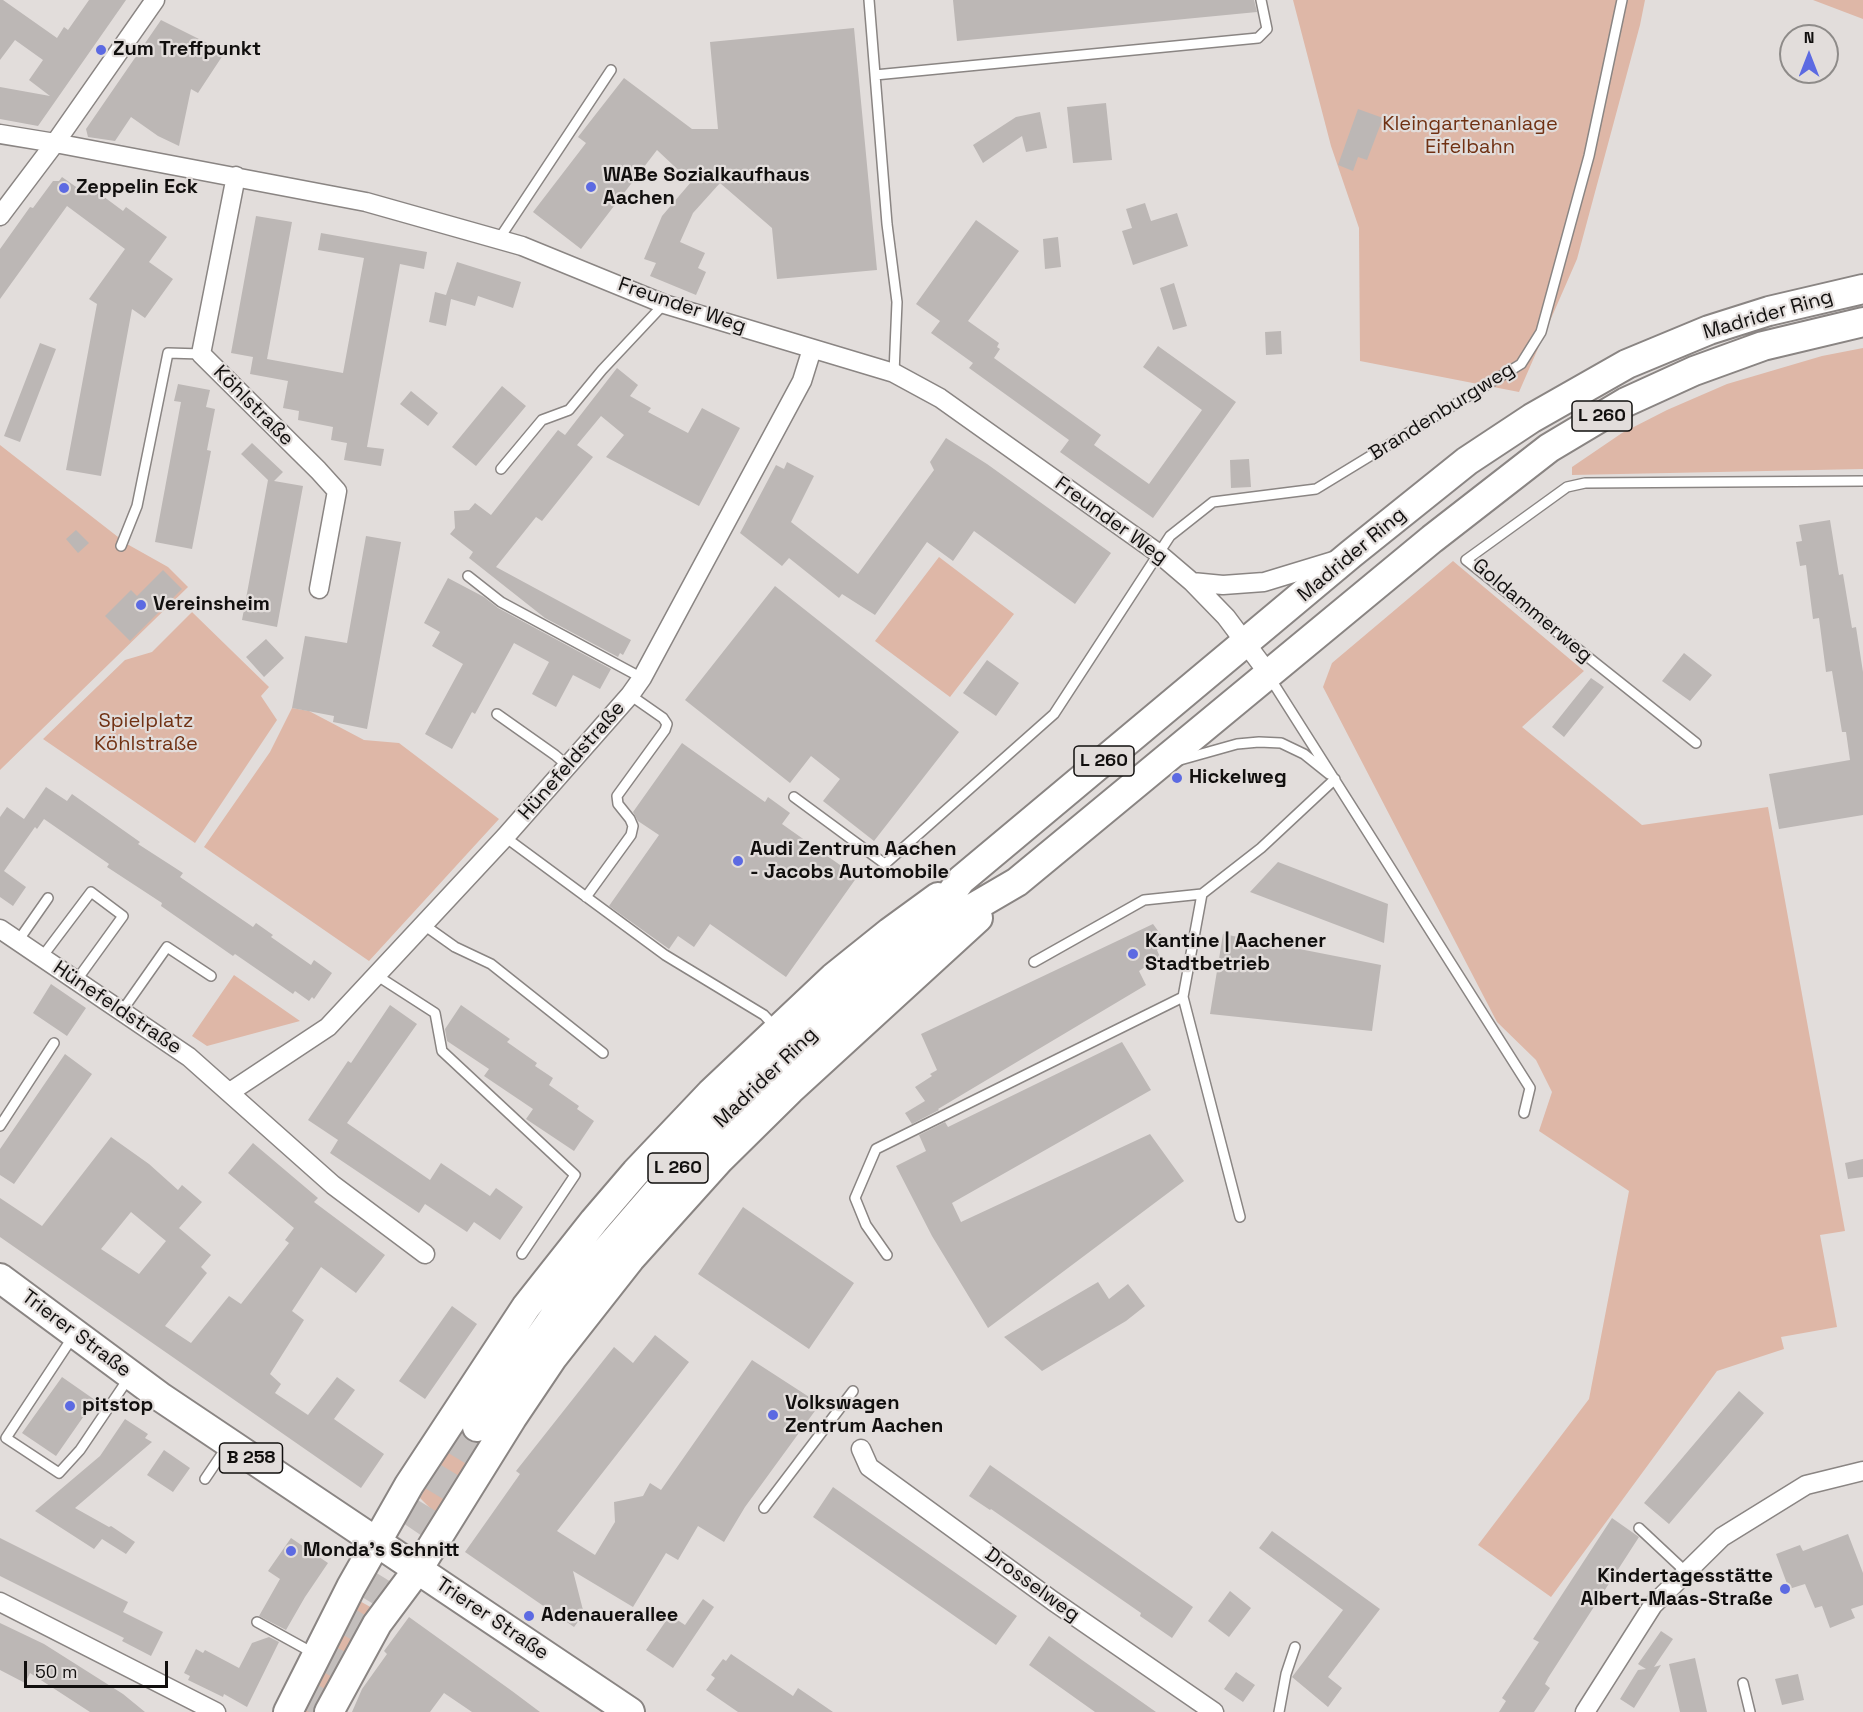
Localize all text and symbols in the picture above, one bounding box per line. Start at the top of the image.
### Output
north arrow [1779,24,1839,84]
text: N [1804,27,1814,48]
place label: Zum Treffpunkt [113,38,261,62]
marker: Zum Treffpunkt [94,43,108,57]
park label: Kleingartenanlage Eifelbahn [1382,113,1558,160]
place label: WABe Sozialkaufhaus Aachen [603,164,810,211]
place label: Zeppelin Eck [76,176,198,200]
marker: WABe Sozialkaufhaus Aachen [584,180,598,194]
marker: Zeppelin Eck [57,181,71,195]
street label: Freunder Weg [615,273,749,339]
street label: Madrider Ring [1700,285,1836,345]
street label: Brandenburgweg [1365,358,1519,466]
street label: Köhlstraße [208,361,298,451]
road number: L 260 [1572,401,1632,431]
street label: Freunder Weg [1050,472,1172,570]
street label: Madrider Ring [1293,503,1411,607]
street label: Goldammerweg [1467,554,1597,668]
place label: Vereinsheim [153,593,270,617]
marker: Vereinsheim [134,598,148,612]
street label: Hünefeldstraße [514,697,630,825]
park label: Spielplatz Köhlstraße [94,710,198,757]
road number: L 260 [1074,746,1134,776]
place label: Hickelweg [1189,766,1287,790]
marker: Hickelweg [1170,771,1184,785]
place label: Audi Zentrum Aachen - Jacobs Automobile [750,838,957,885]
marker: Audi Zentrum Aachen - Jacobs Automobile [731,854,745,868]
place label: Kantine | Aachener Stadtbetrieb [1145,930,1326,977]
marker: Kantine | Aachener Stadtbetrieb [1126,947,1140,961]
street label: Hünefeldstraße [48,956,186,1060]
street label: Madrider Ring [710,1023,822,1133]
road number: L 260 [648,1153,708,1183]
street label: Trierer Straße [17,1285,135,1383]
place label: Volkswagen Zentrum Aachen [785,1392,943,1439]
place label: pitstop [82,1394,153,1418]
marker: pitstop [63,1399,77,1413]
marker: Volkswagen Zentrum Aachen [766,1408,780,1422]
road number: B 258 [220,1443,282,1473]
place label: Monda's Schnitt [303,1539,460,1563]
street label: Drosselweg [980,1543,1084,1627]
marker: Monda's Schnitt [284,1544,298,1558]
place label: Kindertagesstätte Albert-Maas-Straße [1581,1565,1773,1612]
street label: Trierer Straße [431,1572,553,1666]
marker: Kindertagesstätte Albert-Maas-Straße [1778,1582,1792,1596]
place label: Adenauerallee [541,1604,678,1628]
marker: Adenauerallee [522,1609,536,1623]
scale bar [27,1649,171,1687]
text: 50 m [35,1660,77,1683]

